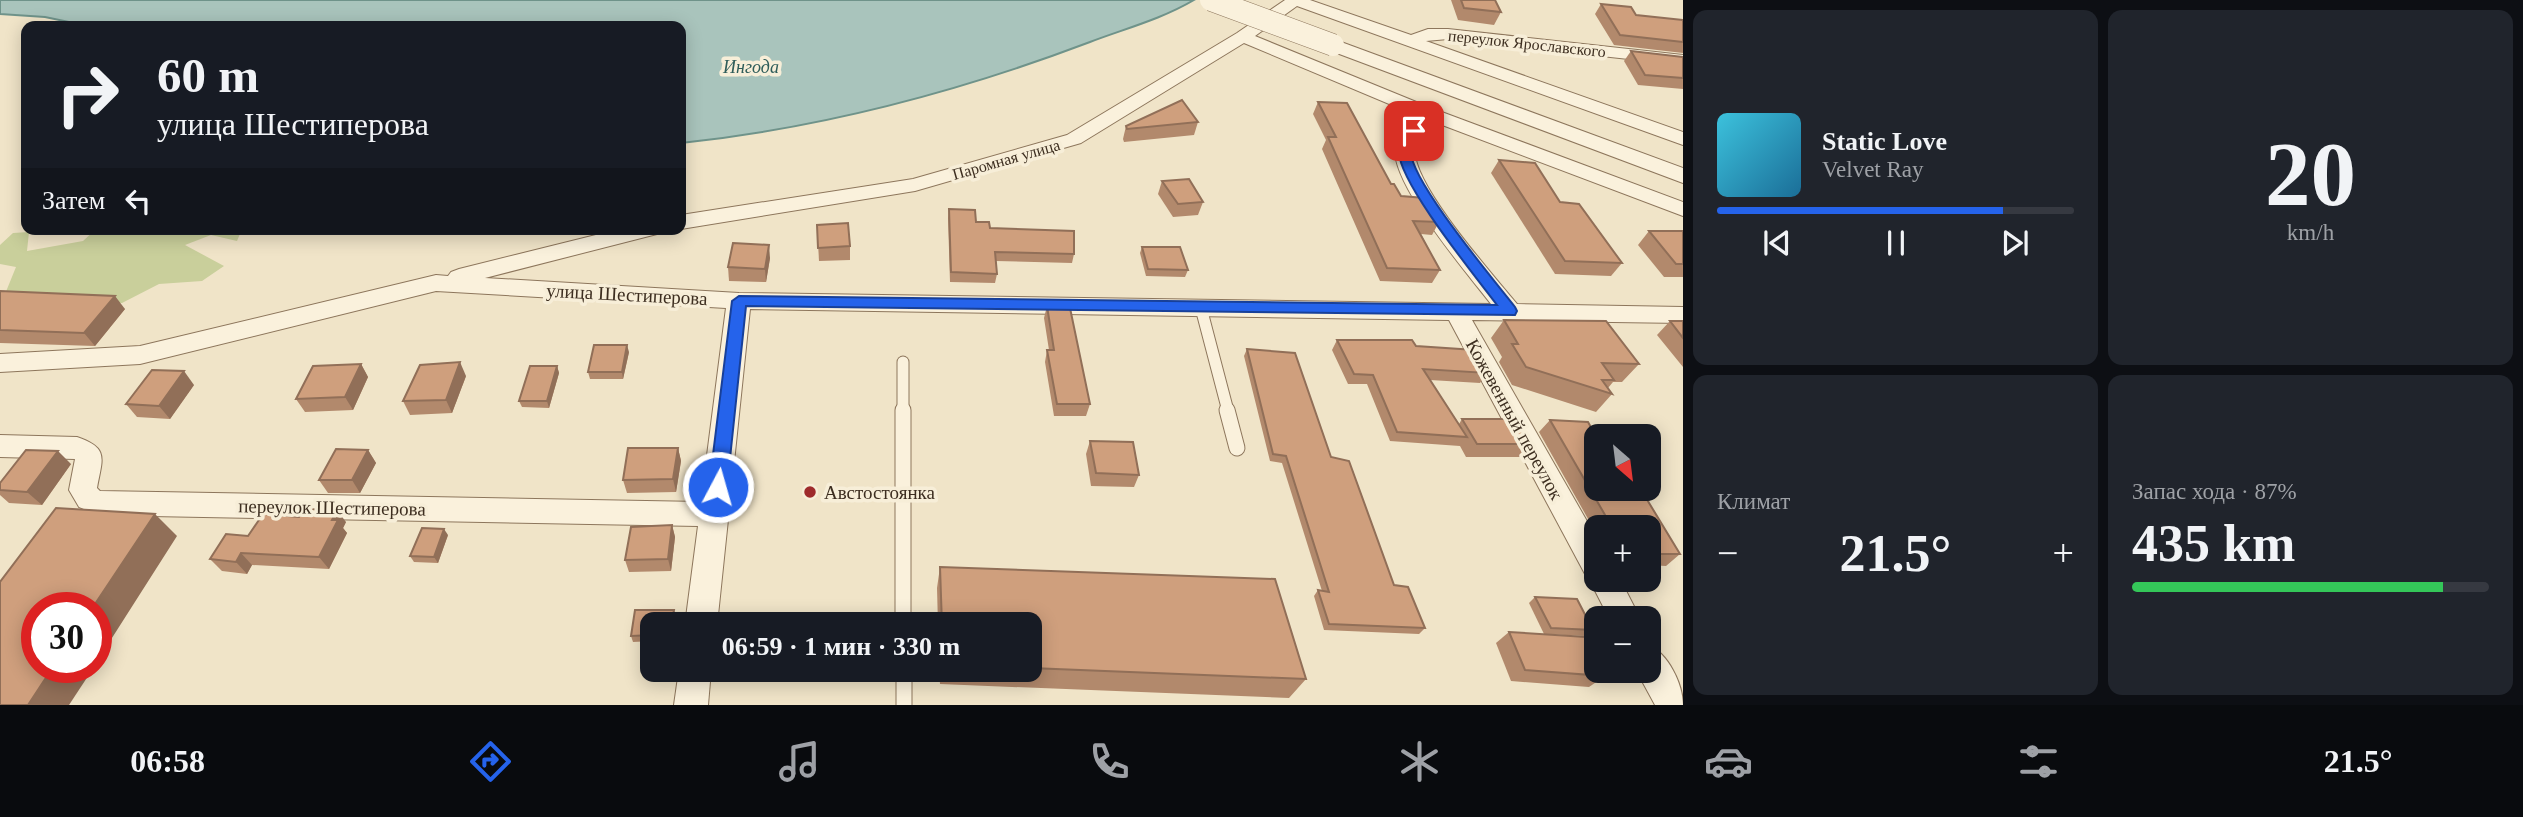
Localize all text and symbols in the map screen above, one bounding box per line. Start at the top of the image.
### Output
street label: переулок Ярославского [1447,27,1607,61]
text: 60 m [157,48,259,103]
icon: right [42,49,133,140]
water label: Ингода [722,57,779,77]
pin [1384,101,1444,161]
text: улица Шестиперова [157,106,429,142]
icon: arrive [1395,112,1433,150]
text: 20 [2265,124,2356,225]
text: Static Love [1822,127,1947,156]
street label: Паромная улица [950,136,1062,184]
text: Velvet Ray [1822,157,1924,182]
icon: left [119,182,157,220]
text: Затем [42,186,105,215]
text: km/h [2287,220,2334,245]
icon: previous [1758,224,1796,262]
icon: pause [1877,224,1915,262]
icon: next [1996,224,2034,262]
street label: улица Шестиперова [546,280,709,309]
street label: Кожевенный переулок [1462,335,1568,504]
north arrow [1584,424,1661,500]
map controls [1584,424,1661,683]
position arrow [681,450,755,524]
text: Запас хода · 87% [2132,479,2297,504]
place label: Австостоянка [824,482,936,503]
marker: Австостоянка [802,484,818,500]
text: Климат [1717,489,1790,514]
street label: переулок Шестиперова [238,495,426,520]
button: + [1584,515,1661,592]
text: 435 km [2132,515,2295,572]
text: 21.5° [1840,525,1951,582]
text: − [1717,532,1738,574]
text: + [2053,532,2074,574]
speed limit sign: 30 [21,592,112,683]
button: − [1584,606,1661,683]
text: 06:59 · 1 мин · 330 m [722,632,960,661]
icon: directions [466,737,515,786]
icon: music [775,737,824,786]
icon: phone [1085,737,1134,786]
icon: climate [1395,737,1444,786]
icon: car [1704,737,1753,786]
icon: filters [2014,737,2063,786]
text: 06:58 [130,743,205,779]
text: 21.5° [2324,743,2393,779]

